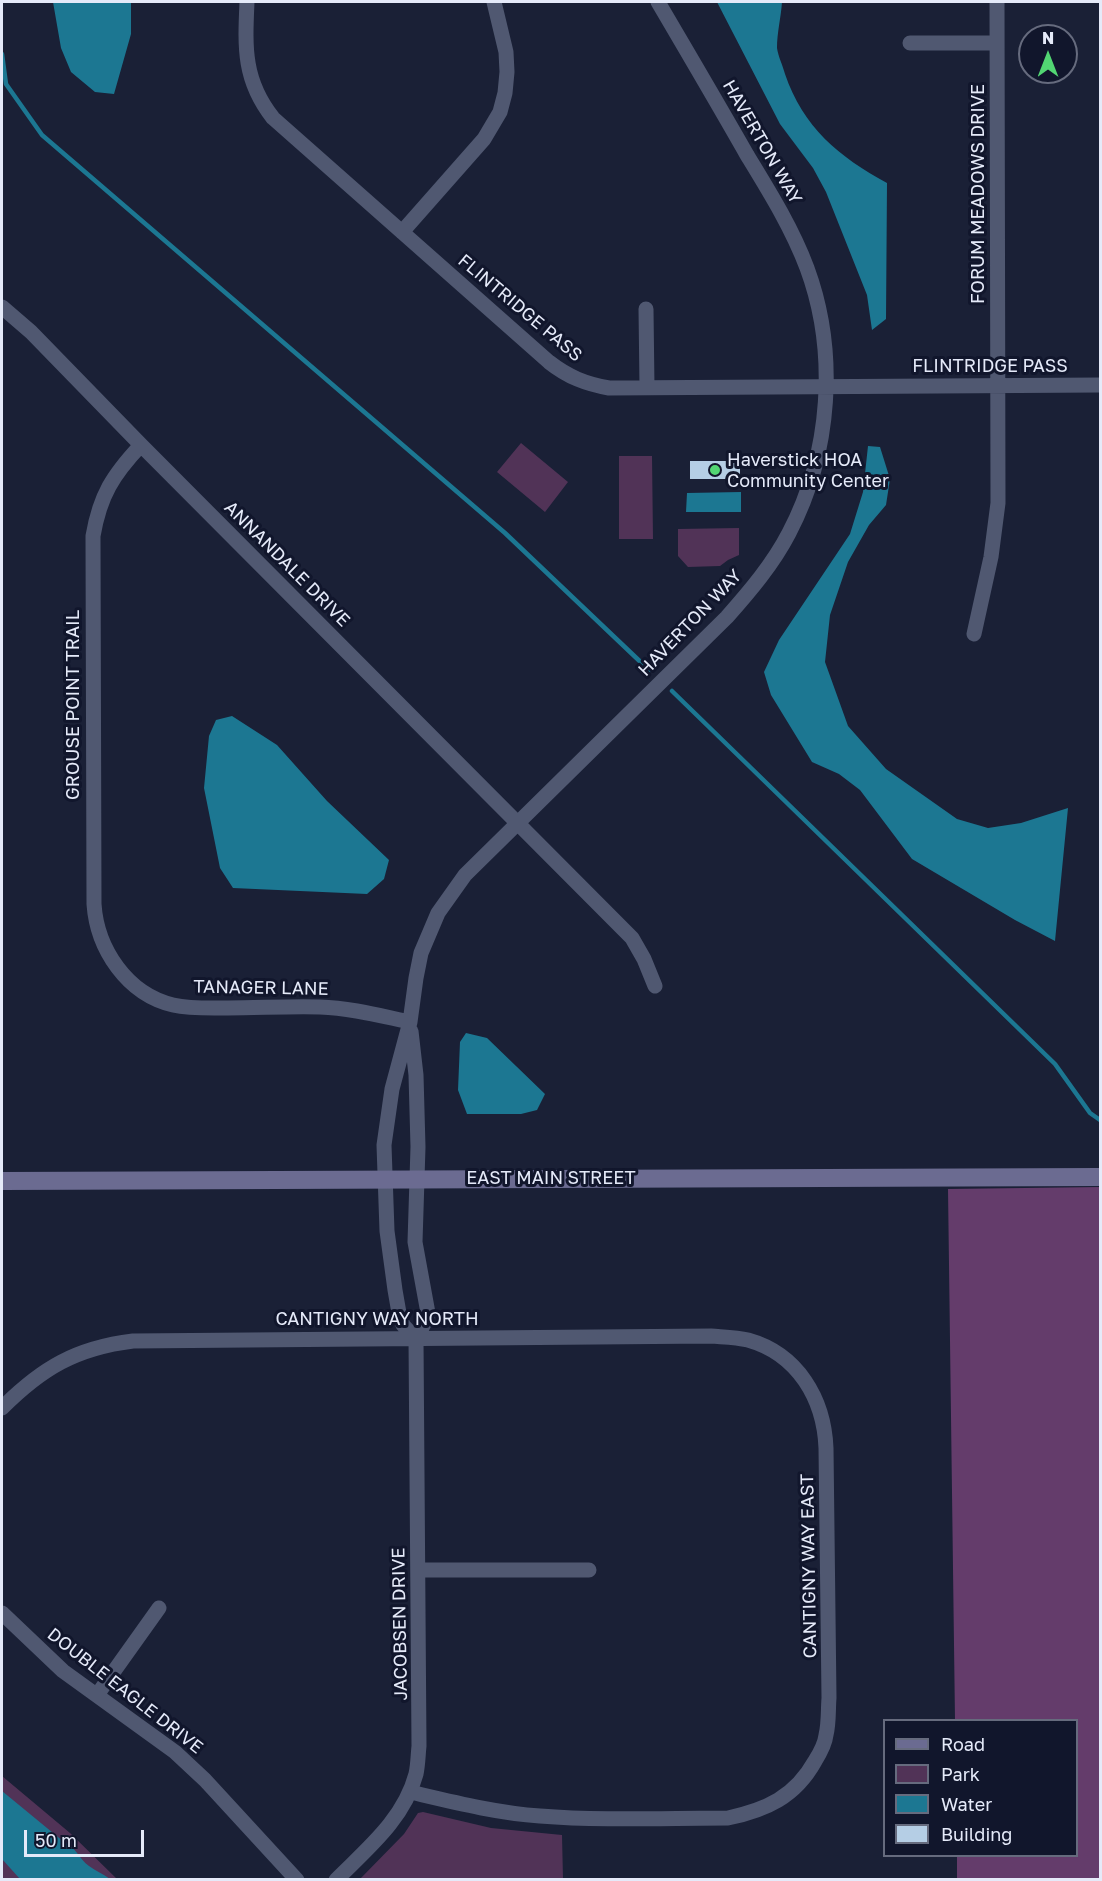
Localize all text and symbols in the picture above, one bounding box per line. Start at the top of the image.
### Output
north arrow [1018,24,1078,84]
text: N [1042,28,1054,48]
street label: HAVERTON WAY [718,76,806,208]
street label: FORUM MEADOWS DRIVE [967,84,989,304]
street label: FLINTRIDGE PASS [454,250,586,366]
street label: FLINTRIDGE PASS [912,355,1068,377]
place label: Haverstick HOA Community Center [727,449,889,492]
marker: Haverstick HOA Community Center [708,463,722,477]
street label: ANNANDALE DRIVE [220,497,354,631]
street label: HAVERTON WAY [634,565,746,681]
street label: GROUSE POINT TRAIL [62,610,84,800]
street label: TANAGER LANE [193,976,329,1000]
street label: EAST MAIN STREET [466,1167,636,1189]
street label: CANTIGNY WAY NORTH [275,1308,479,1330]
street label: CANTIGNY WAY EAST [797,1473,821,1659]
street label: JACOBSEN DRIVE [388,1547,412,1701]
street label: DOUBLE EAGLE DRIVE [43,1624,207,1758]
legend [883,1719,1078,1857]
text: Road [941,1733,985,1755]
text: Park [941,1763,980,1785]
text: Water [941,1793,992,1815]
scale bar [27,1818,147,1856]
text: Building [941,1823,1012,1845]
text: 50 m [35,1829,77,1851]

